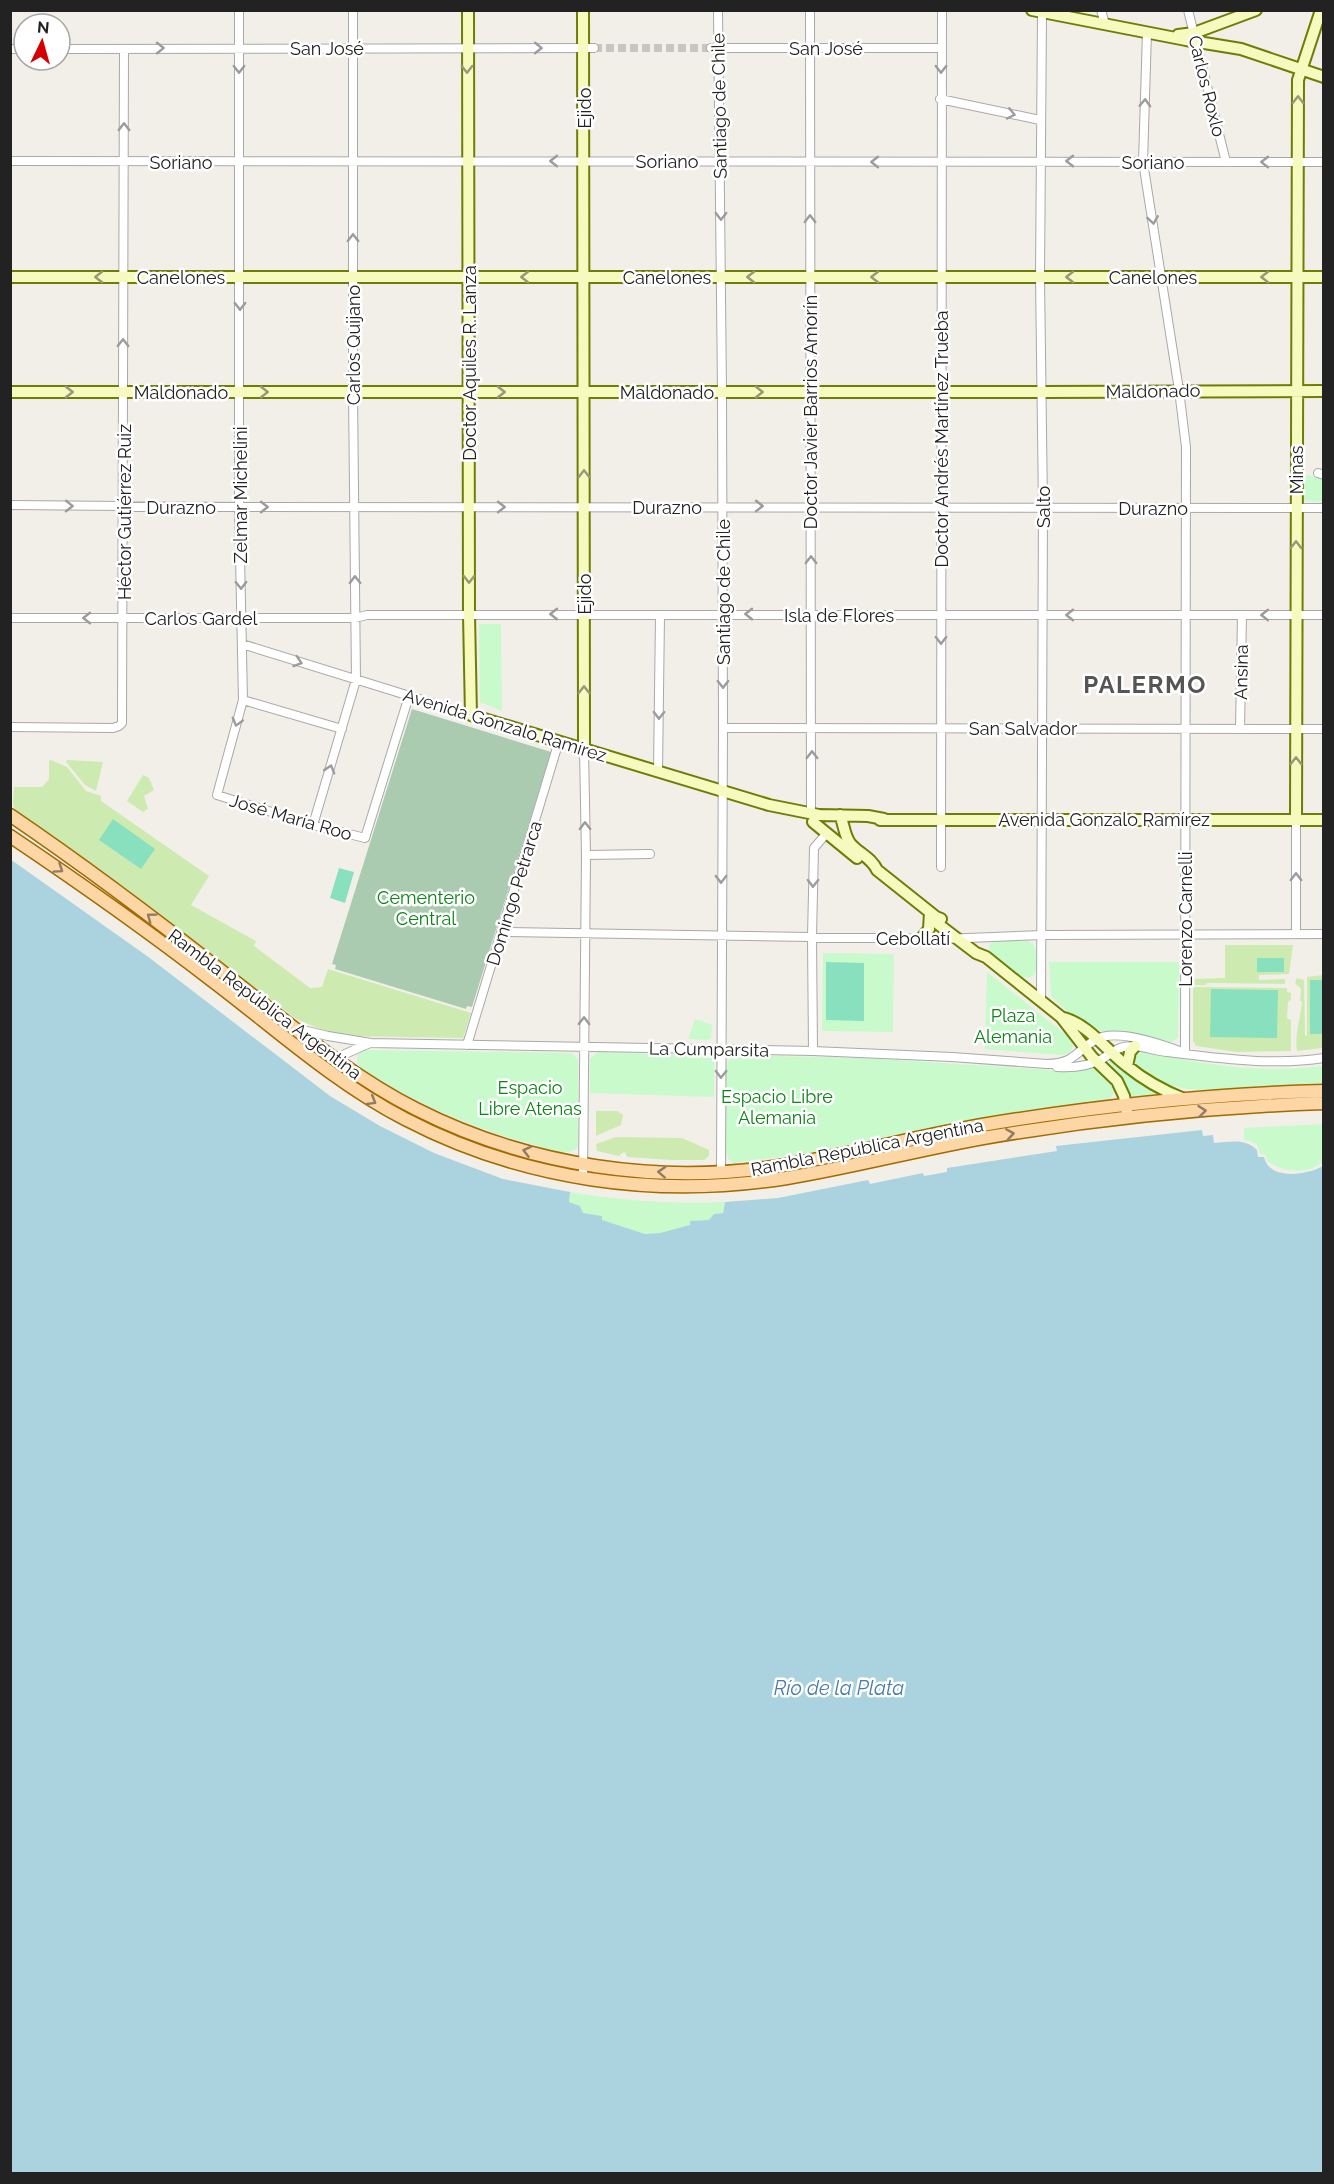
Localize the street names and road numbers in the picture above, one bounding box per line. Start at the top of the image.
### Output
street label: Santiago de Chile [707,32,731,179]
street label: Carlos Roxlo [1184,33,1230,139]
street label: San José [290,38,364,59]
street label: San José [789,38,863,59]
street label: Ejido [574,87,595,128]
street label: Soriano [636,151,699,172]
street label: Soriano [150,152,213,173]
street label: Soriano [1122,152,1185,173]
street label: Doctor Aquiles R. Lanza [459,265,480,461]
street label: Canelones [137,267,226,288]
street label: Canelones [623,267,712,288]
street label: Canelones [1109,267,1198,288]
street label: Carlos Quijano [343,284,364,405]
street label: Doctor Javier Barrios Amorín [800,295,821,529]
street label: Doctor Andrés Martínez Trueba [931,310,952,568]
street label: Maldonado [1106,380,1201,402]
street label: Maldonado [134,382,229,403]
street label: Maldonado [620,382,715,403]
street label: Héctor Gutiérrez Ruiz [114,424,135,600]
street label: Zelmar Michelini [230,426,251,564]
street label: Minas [1286,445,1307,494]
street label: Salto [1033,486,1054,528]
street label: Durazno [146,497,216,518]
street label: Durazno [632,497,702,518]
street label: Durazno [1118,498,1188,519]
street label: Santiago de Chile [713,519,734,665]
street label: Ejido [574,573,595,614]
street label: Isla de Flores [784,605,894,626]
street label: Carlos Gardel [145,608,257,629]
street label: Ansina [1230,644,1252,700]
street label: Avenida Gonzalo Ramírez [401,684,609,766]
street label: San Salvador [969,718,1078,739]
street label: José María Roo [228,790,355,845]
street label: Avenida Gonzalo Ramírez [998,809,1210,830]
street label: Domingo Petrarca [482,818,546,968]
street label: Lorenzo Carnelli [1175,851,1196,987]
street label: Rambla República Argentina [164,924,366,1084]
street label: Cebollatí [876,928,950,949]
street label: La Cumparsita [649,1037,769,1061]
street label: Rambla República Argentina [749,1114,985,1180]

